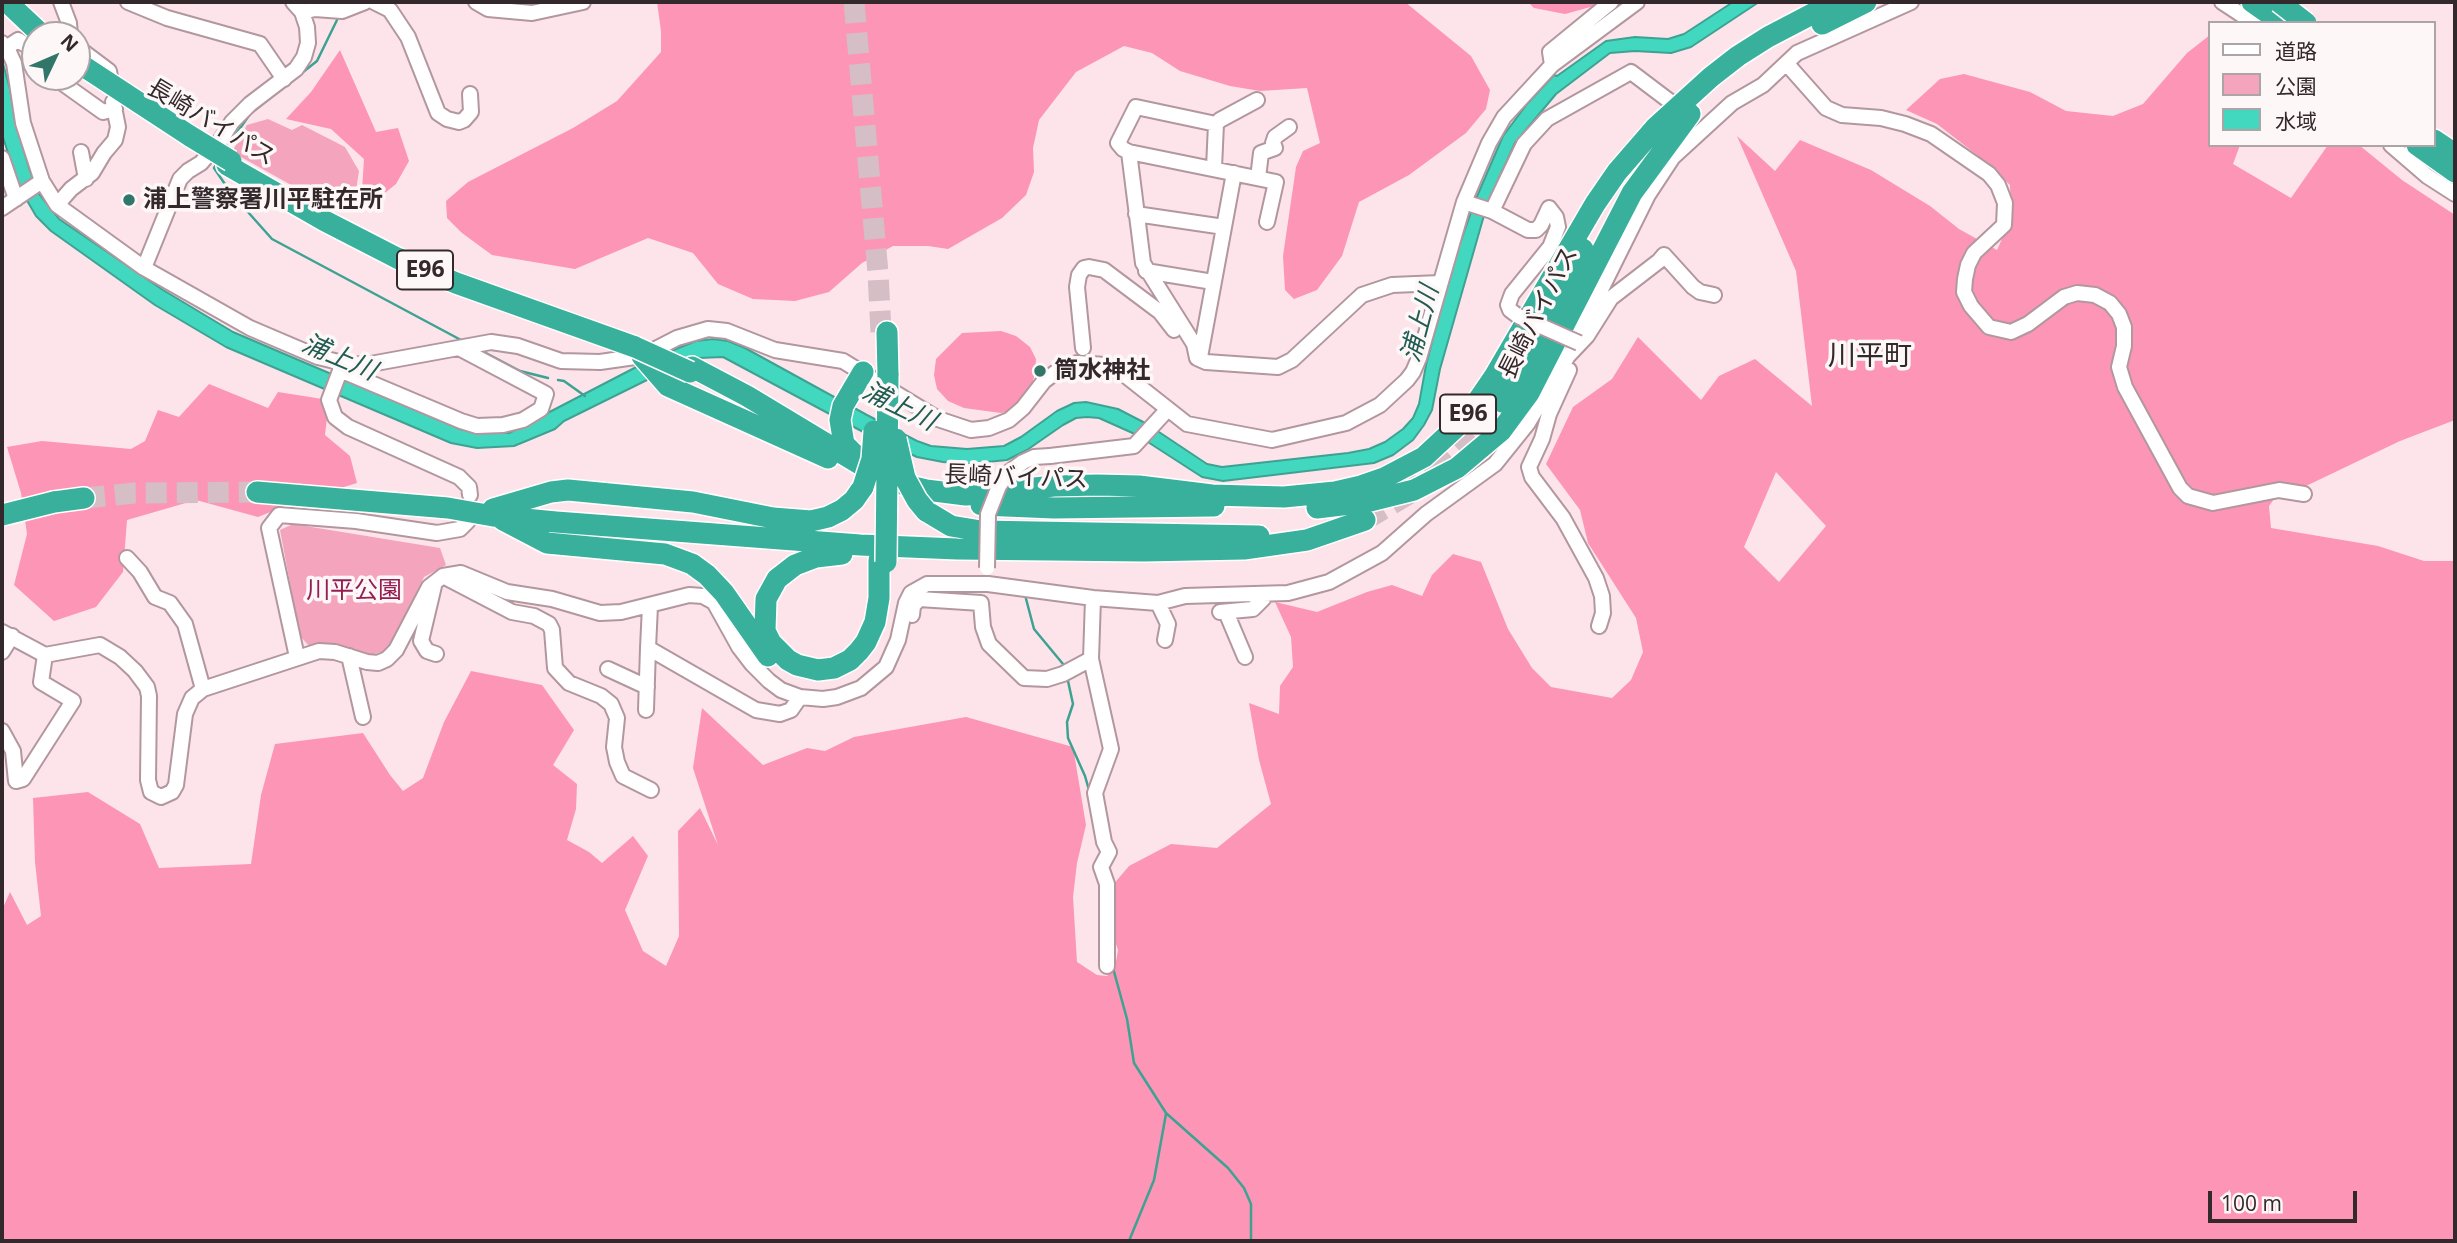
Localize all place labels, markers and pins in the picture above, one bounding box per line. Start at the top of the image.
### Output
place label: 浦上警察署川平駐在所 [143,186,383,214]
marker: 浦上警察署川平駐在所 [121,192,137,208]
place label: 筒水神社 [1054,357,1150,385]
marker: 筒水神社 [1032,363,1048,379]

